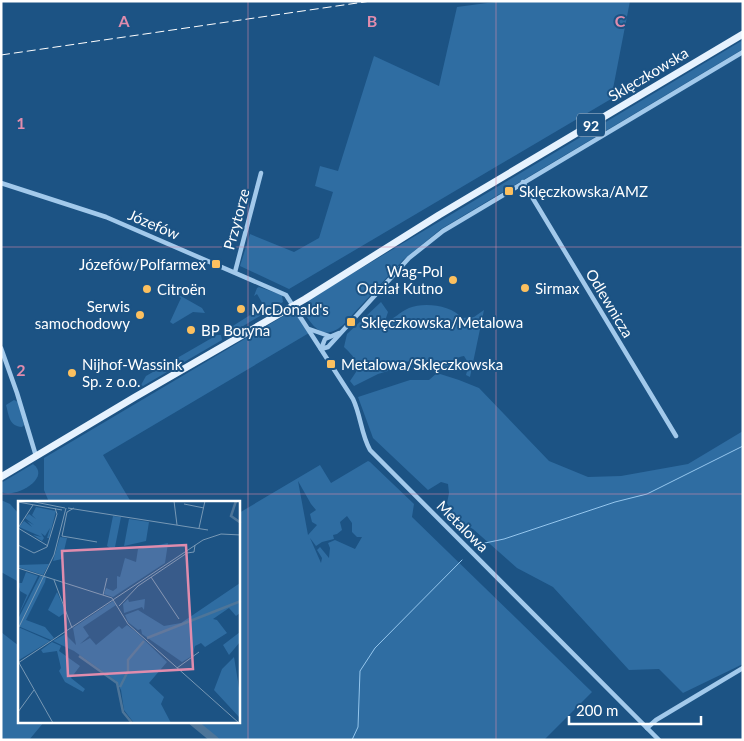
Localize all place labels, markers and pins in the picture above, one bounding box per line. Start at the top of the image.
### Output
place label: Sklęczkowska/AMZ [519,182,648,200]
marker: Sklęczkowska/AMZ [503,185,515,197]
place label: Józefów/Polfarmex [79,255,207,273]
marker: Józefów/Polfarmex [210,258,222,270]
place label: Wag-Pol Odział Kutno [357,262,443,297]
marker: Wag-Pol Odział Kutno [447,274,459,286]
place label: Sirmax [535,279,580,297]
place label: Citroën [157,280,206,298]
marker: Sirmax [519,282,531,294]
marker: Citroën [141,283,153,295]
place label: Serwis samochodowy [35,297,130,332]
place label: McDonald's [251,300,329,318]
marker: McDonald's [235,303,247,315]
marker: Serwis samochodowy [134,309,146,321]
place label: Sklęczkowska/Metalowa [361,313,523,331]
marker: Sklęczkowska/Metalowa [345,316,357,328]
place label: BP Boryna [201,321,270,339]
marker: BP Boryna [185,324,197,336]
place label: Nijhof-Wassink Sp. z o.o. [82,355,183,390]
place label: Metalowa/Sklęczkowska [341,355,503,373]
marker: Metalowa/Sklęczkowska [325,358,337,370]
marker: Nijhof-Wassink Sp. z o.o. [66,367,78,379]

